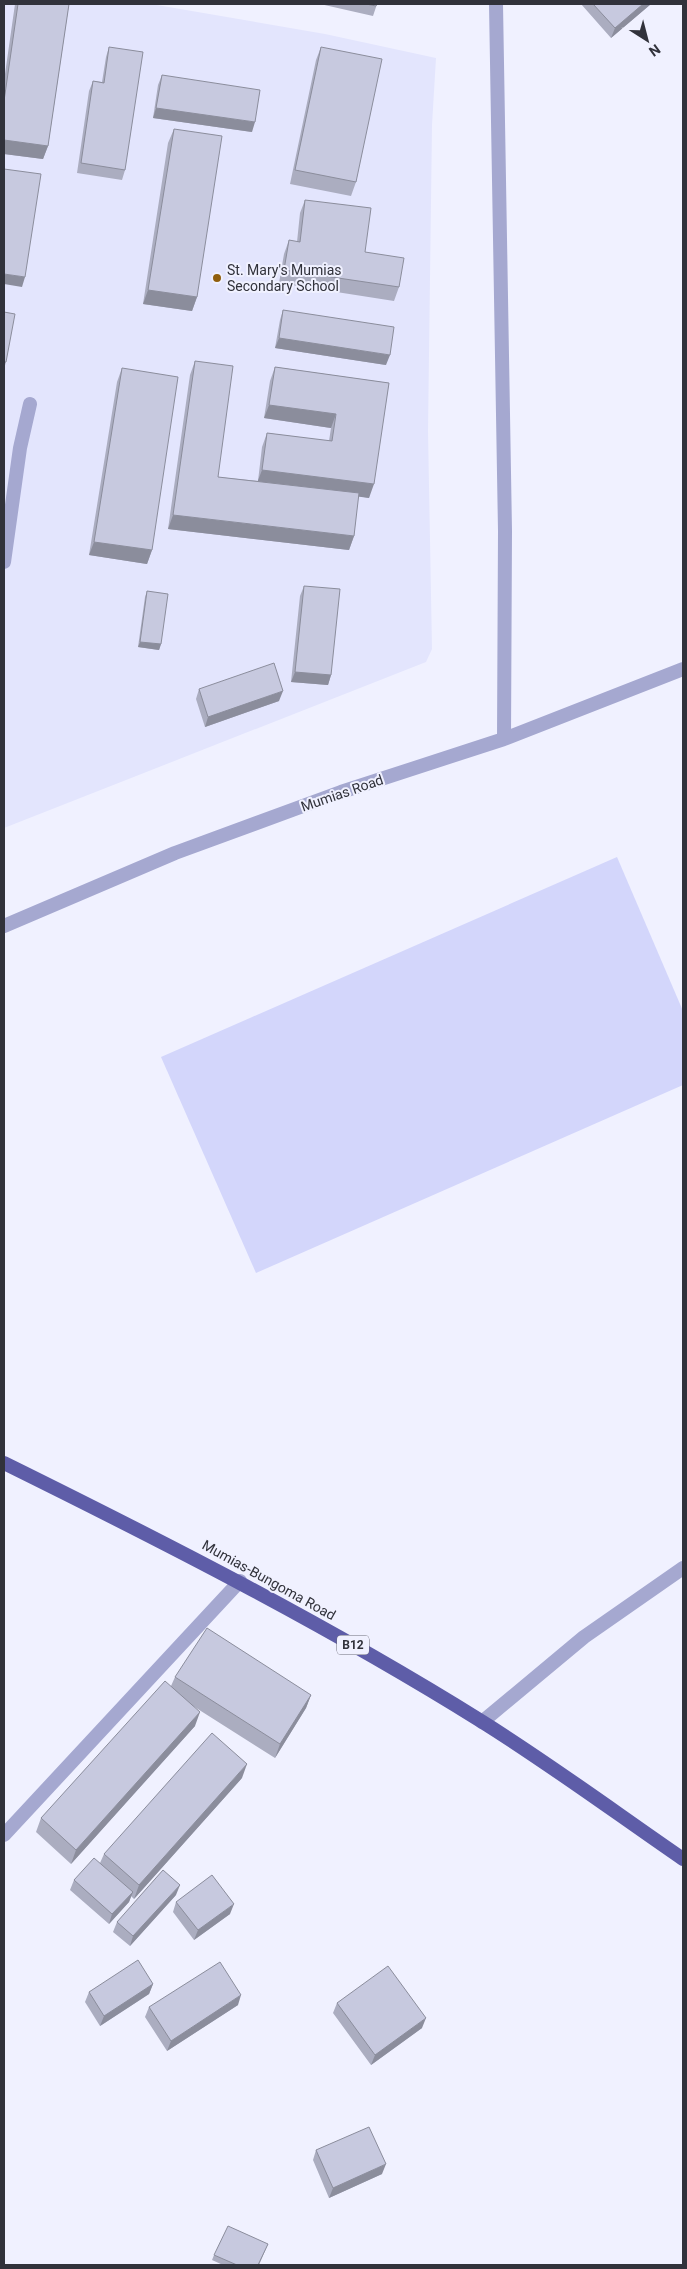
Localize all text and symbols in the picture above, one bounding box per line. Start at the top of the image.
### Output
north arrow [622,15,672,65]
text: N [646,41,663,60]
place label: St. Mary's Mumias Secondary School [227,262,342,294]
marker: St. Mary's Mumias Secondary School [211,272,223,284]
street label: Mumias Road [299,771,385,815]
street label: Mumias-Bungoma Road [200,1537,338,1623]
road number: B12 [337,1636,369,1654]

